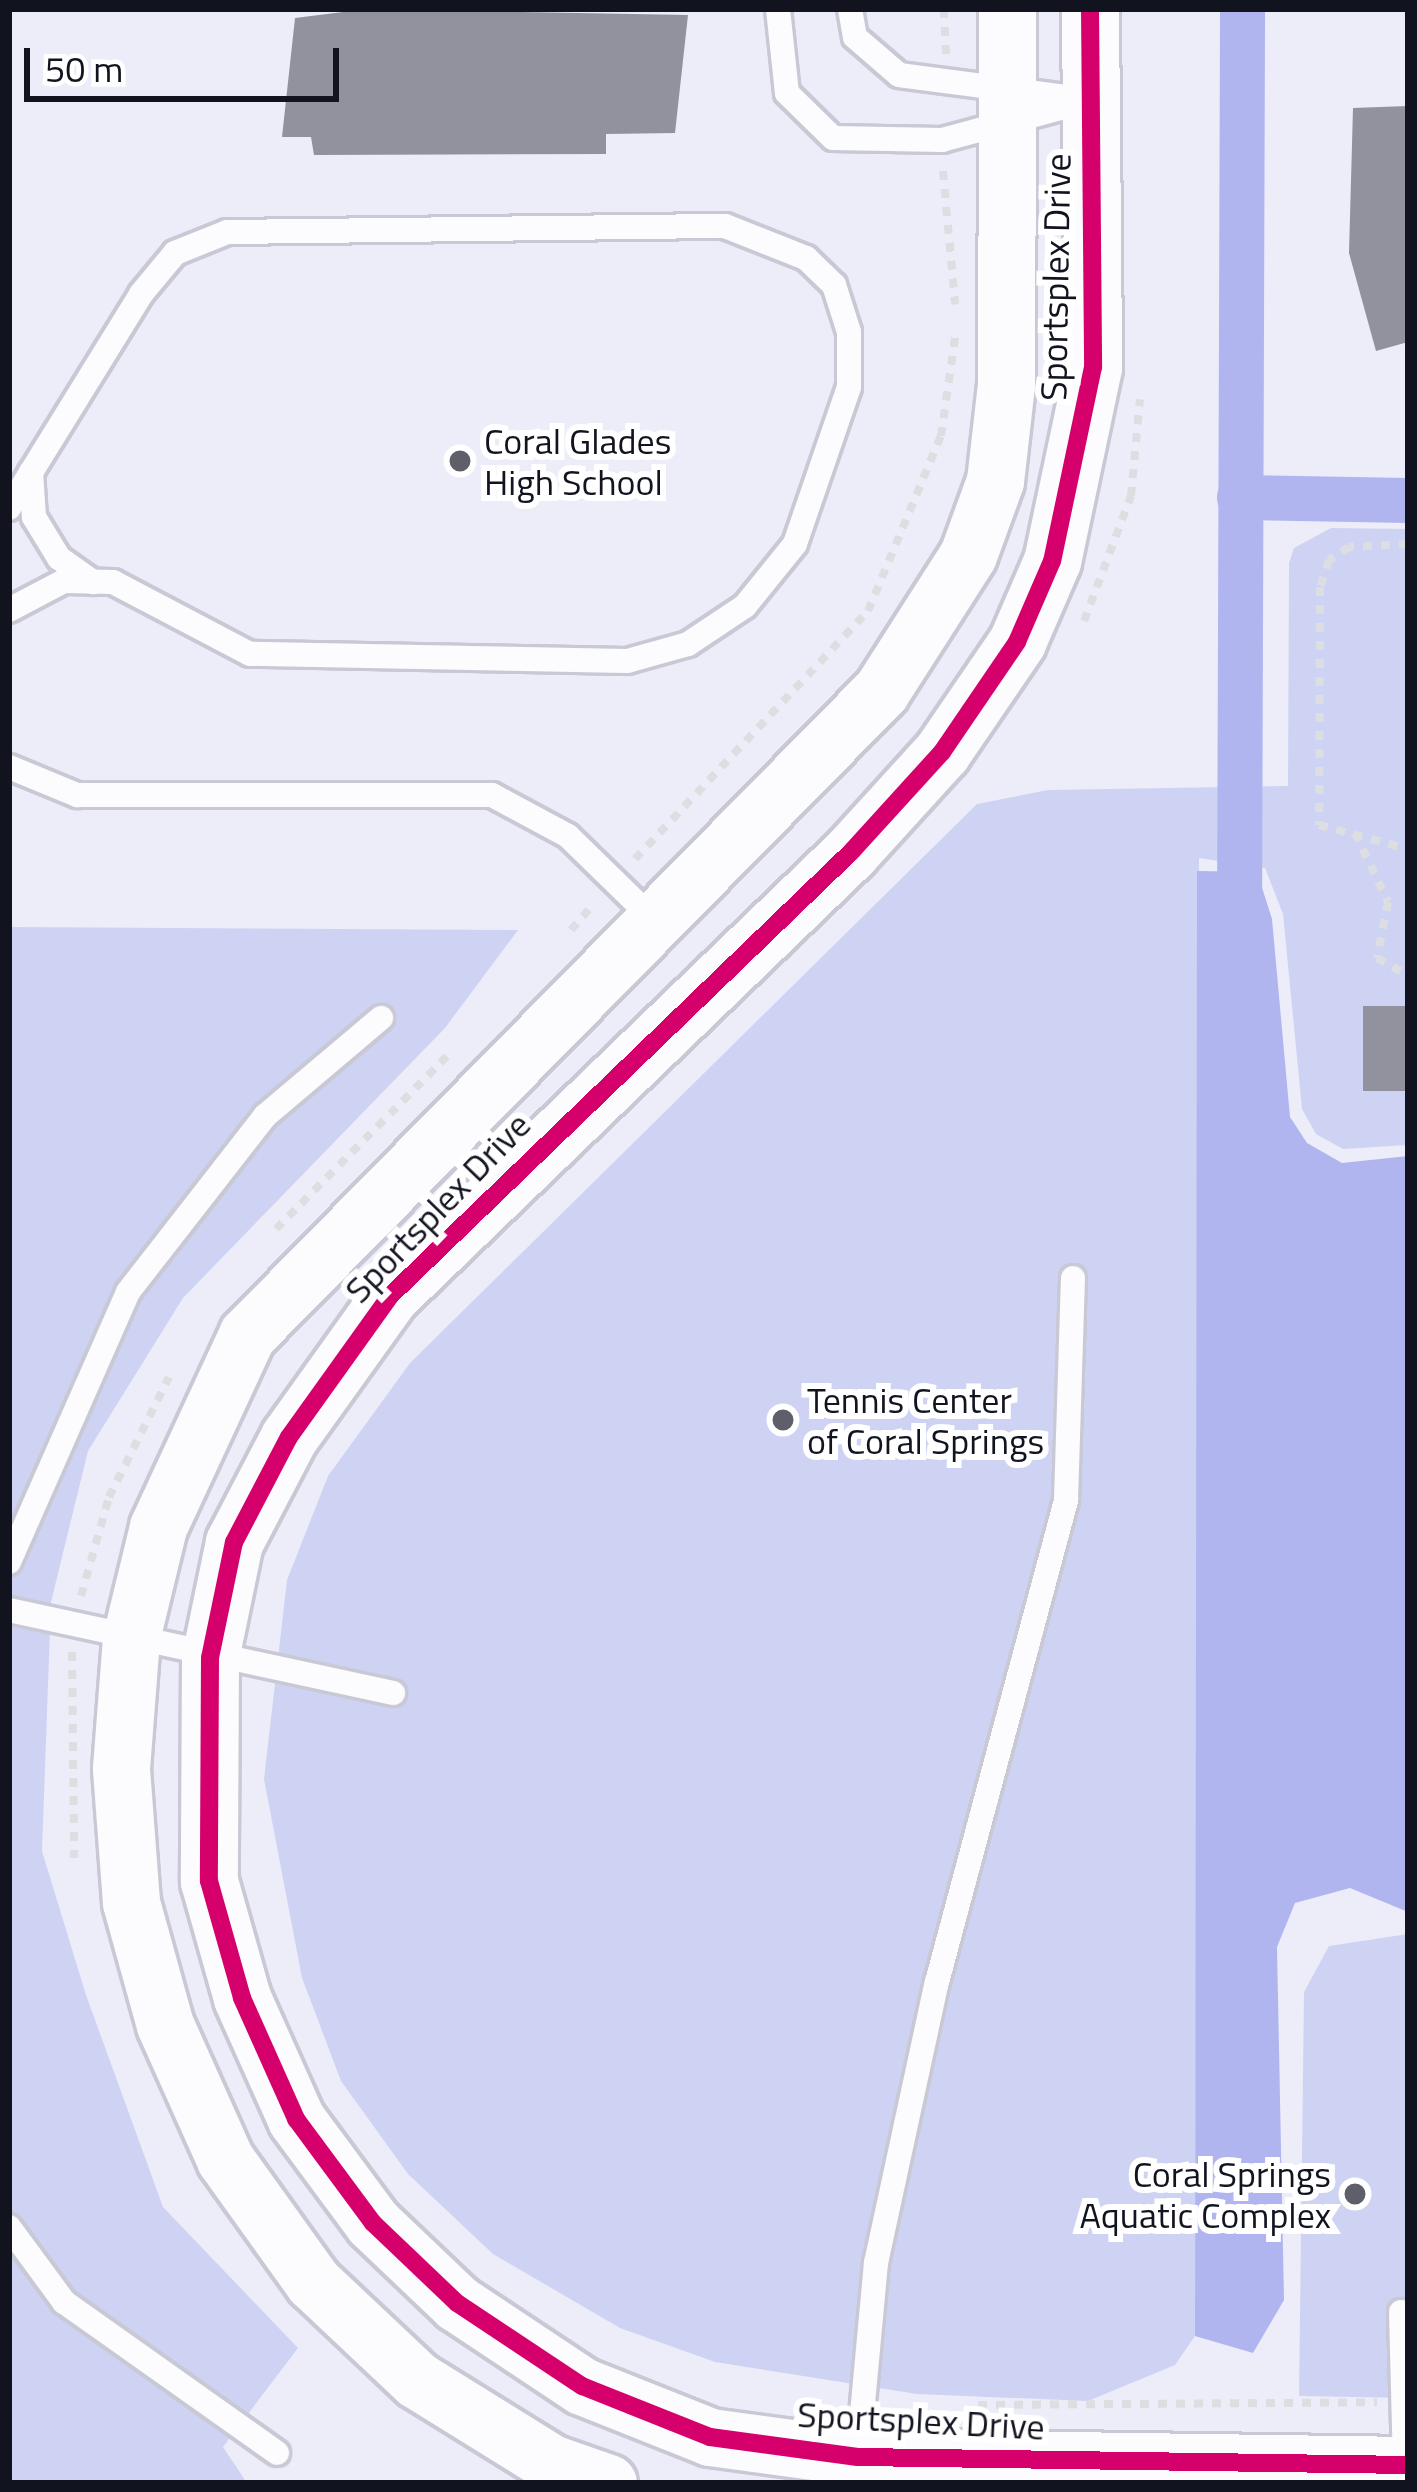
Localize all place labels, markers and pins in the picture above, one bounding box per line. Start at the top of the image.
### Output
place label: Coral Glades High School [484,418,671,503]
marker: Coral Glades High School [447,448,473,474]
place label: Tennis Center of Coral Springs [807,1377,1044,1462]
marker: Tennis Center of Coral Springs [770,1407,796,1433]
place label: Coral Springs Aquatic Complex [1080,2151,1331,2236]
marker: Coral Springs Aquatic Complex [1342,2181,1368,2207]

